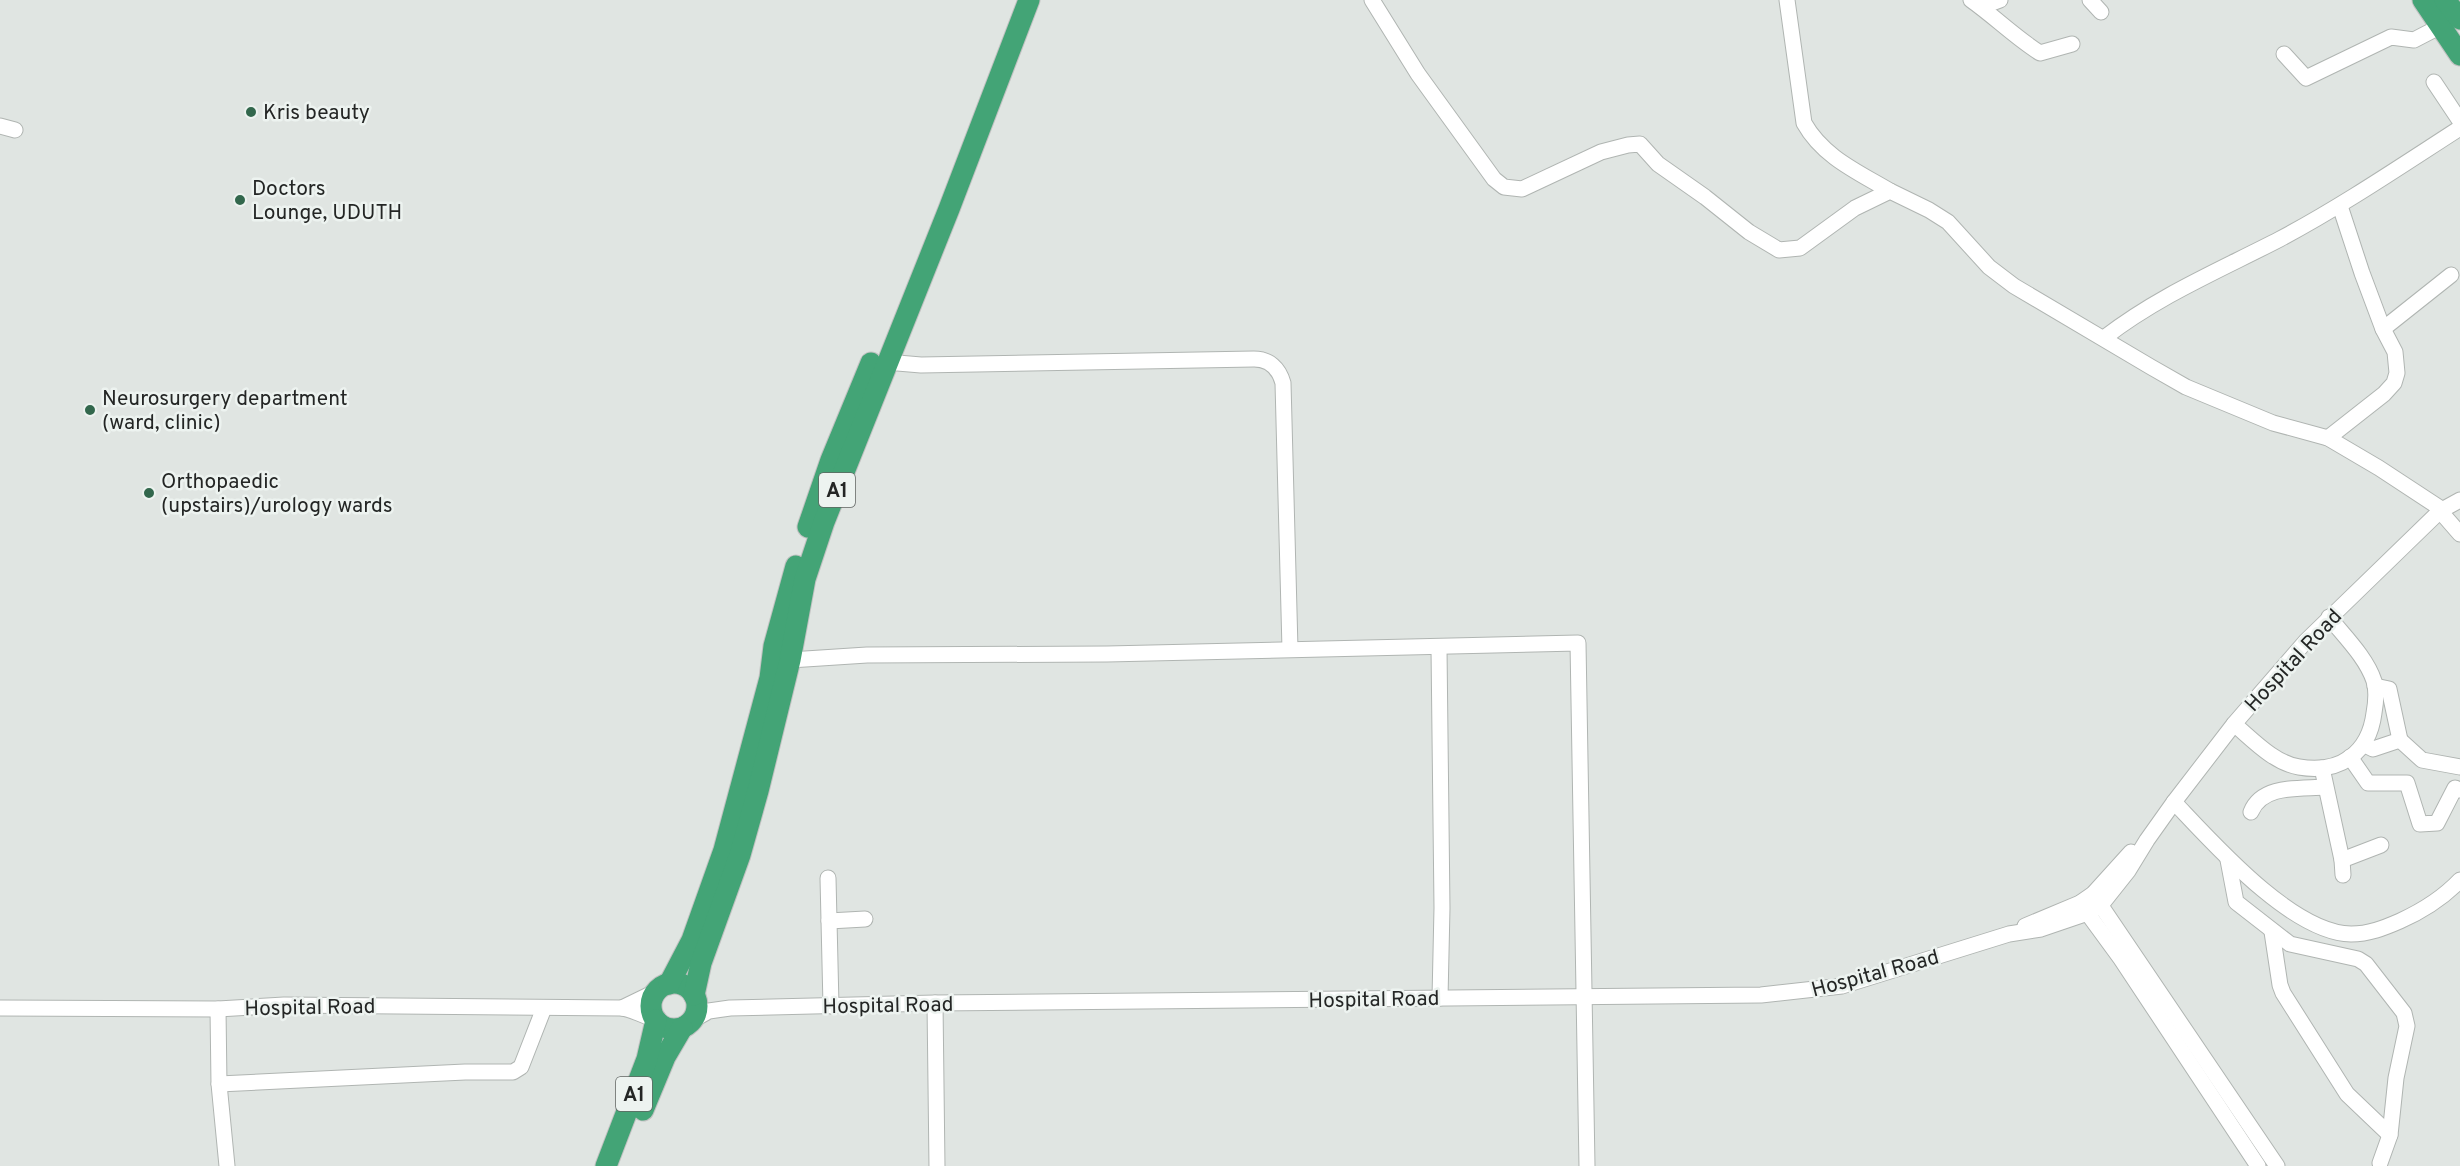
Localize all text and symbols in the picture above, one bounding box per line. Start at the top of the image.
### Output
place label: Kris beauty [263,100,370,127]
marker: Kris beauty [244,105,258,119]
place label: Doctors Lounge, UDUTH [252,176,402,227]
marker: Doctors Lounge, UDUTH [233,193,247,207]
place label: Neurosurgery department (ward, clinic) [102,386,348,437]
marker: Neurosurgery department (ward, clinic) [83,403,97,417]
place label: Orthopaedic (upstairs)/urology wards [161,469,393,520]
road number: A1 [819,473,855,507]
marker: Orthopaedic (upstairs)/urology wards [142,486,156,500]
street label: Hospital Road [2240,604,2349,718]
street label: Hospital Road [1809,944,1942,1004]
street label: Hospital Road [1308,986,1440,1015]
street label: Hospital Road [822,992,954,1021]
street label: Hospital Road [244,994,376,1023]
road number: A1 [616,1077,652,1111]

